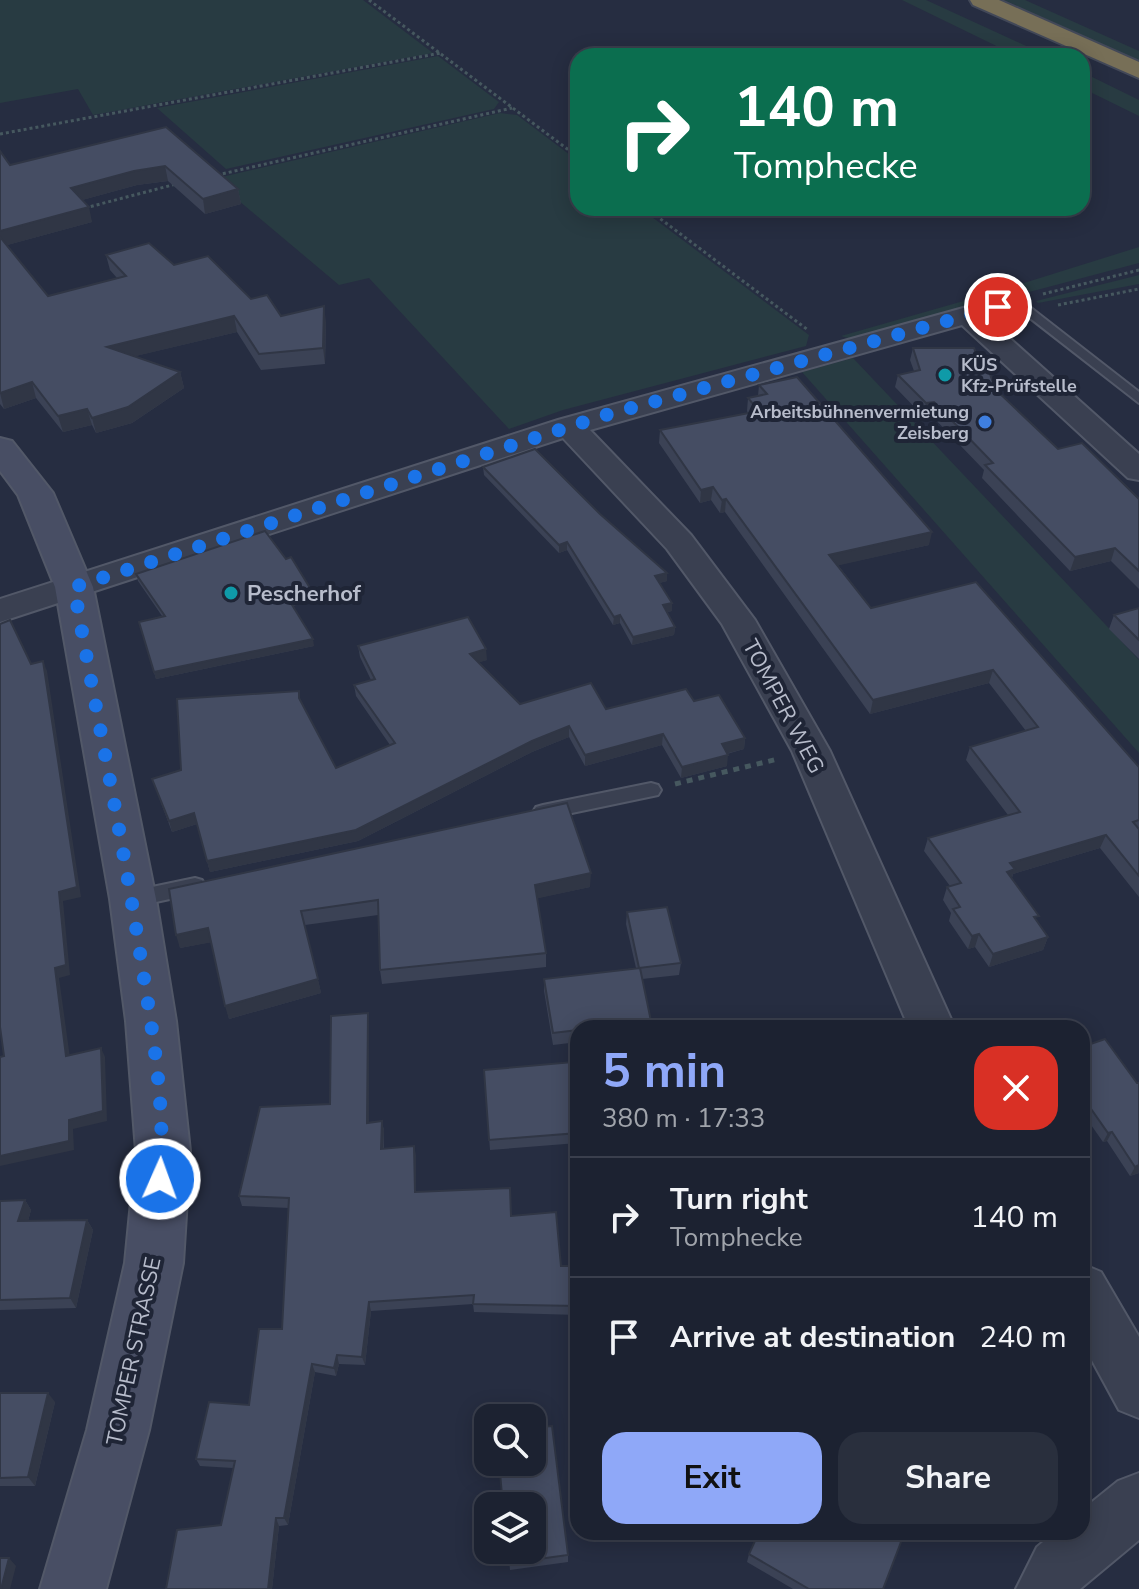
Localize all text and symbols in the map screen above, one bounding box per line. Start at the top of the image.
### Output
text: 140 m [734,69,899,146]
icon: right [602,80,706,184]
text: Tomphecke [734,142,918,191]
pin [964,273,1032,341]
icon: arrive [976,285,1020,329]
place label: KÜS Kfz-Prüfstelle [961,353,1077,398]
marker: KÜS Kfz-Prüfstelle [936,366,954,384]
place label: Arbeitsbühnenvermietung Zeisberg [750,400,969,445]
marker: Arbeitsbühnenvermietung Zeisberg [976,413,994,431]
place label: Pescherhof [247,579,362,609]
marker: Pescherhof [222,584,240,602]
street label: TOMPER WEG [735,634,831,779]
text: 5 min [602,1038,726,1104]
button: close [974,1046,1058,1130]
text: 380 m · 17:33 [602,1101,765,1136]
position arrow [118,1137,202,1221]
text: Turn right [670,1179,808,1220]
icon: right [602,1195,646,1239]
text: 140 m [971,1197,1058,1238]
text: Tomphecke [670,1220,803,1255]
street label: TOMPER STRASSE [99,1254,169,1448]
icon: arrive [602,1315,646,1359]
text: Arrive at destination [670,1317,955,1358]
text: 240 m [979,1317,1067,1358]
map controls [474,1404,546,1564]
button: search [474,1404,546,1476]
button: Exit [602,1432,822,1524]
button: Share [838,1432,1058,1524]
button: layers [474,1492,546,1564]

